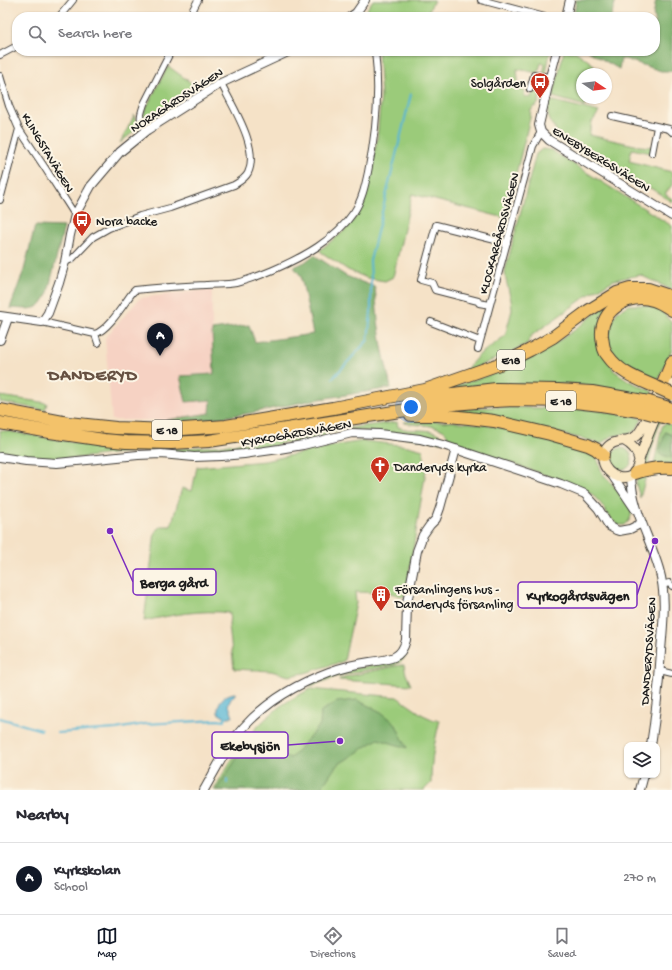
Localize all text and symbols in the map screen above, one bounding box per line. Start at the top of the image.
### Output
search box [12,12,660,56]
icon: search [26,23,48,45]
text: Search here [58,25,132,43]
street label: NORAGÅRDSVÄGEN [128,65,227,137]
north arrow [576,68,612,104]
bus stop icon: Solgården [529,71,551,99]
place label: Solgården [471,77,527,92]
street label: KLINGSTAVÄGEN [17,110,77,196]
street label: ENEBYBERGSVÄGEN [549,123,653,196]
street label: KLOCKARGÅRDSVÄGEN [476,171,524,296]
bus stop icon: Nora backe [71,209,93,237]
place label: Nora backe [96,215,157,230]
pin: A [147,323,173,356]
road number: E18 [497,350,525,370]
district label: DANDERYD [46,367,138,387]
road number: E 18 [546,391,576,411]
your location [401,397,421,417]
street label: KYRKOGÅRDSVÄGEN [240,416,353,452]
road number: E 18 [152,420,182,440]
church icon: Danderyds kyrka [369,455,391,483]
place label: Danderyds kyrka [393,461,487,476]
callout: Berga gård [133,569,216,595]
text: Berga gård [139,576,209,593]
callout: Kyrkogårdsvägen [518,582,637,608]
place label: Församlingens hus - Danderyds församling [394,583,514,613]
building icon: Församlingens hus - Danderyds församling [370,584,392,612]
text: Kyrkogårdsvägen [526,589,630,606]
street label: DANDERYDSVÄGEN [637,597,661,707]
callout: Ekebysjön [212,732,288,758]
text: Ekebysjön [220,739,280,756]
map controls [624,742,660,778]
button: layers [624,742,660,778]
text: Nearby [16,806,69,826]
text: Kyrkskolan [54,862,120,880]
text: A [25,871,33,886]
text: 270 m [623,871,656,886]
text: School [54,880,88,895]
tab: Map [96,925,118,961]
tab: Directions [311,925,355,961]
tab: Saved [548,925,576,961]

